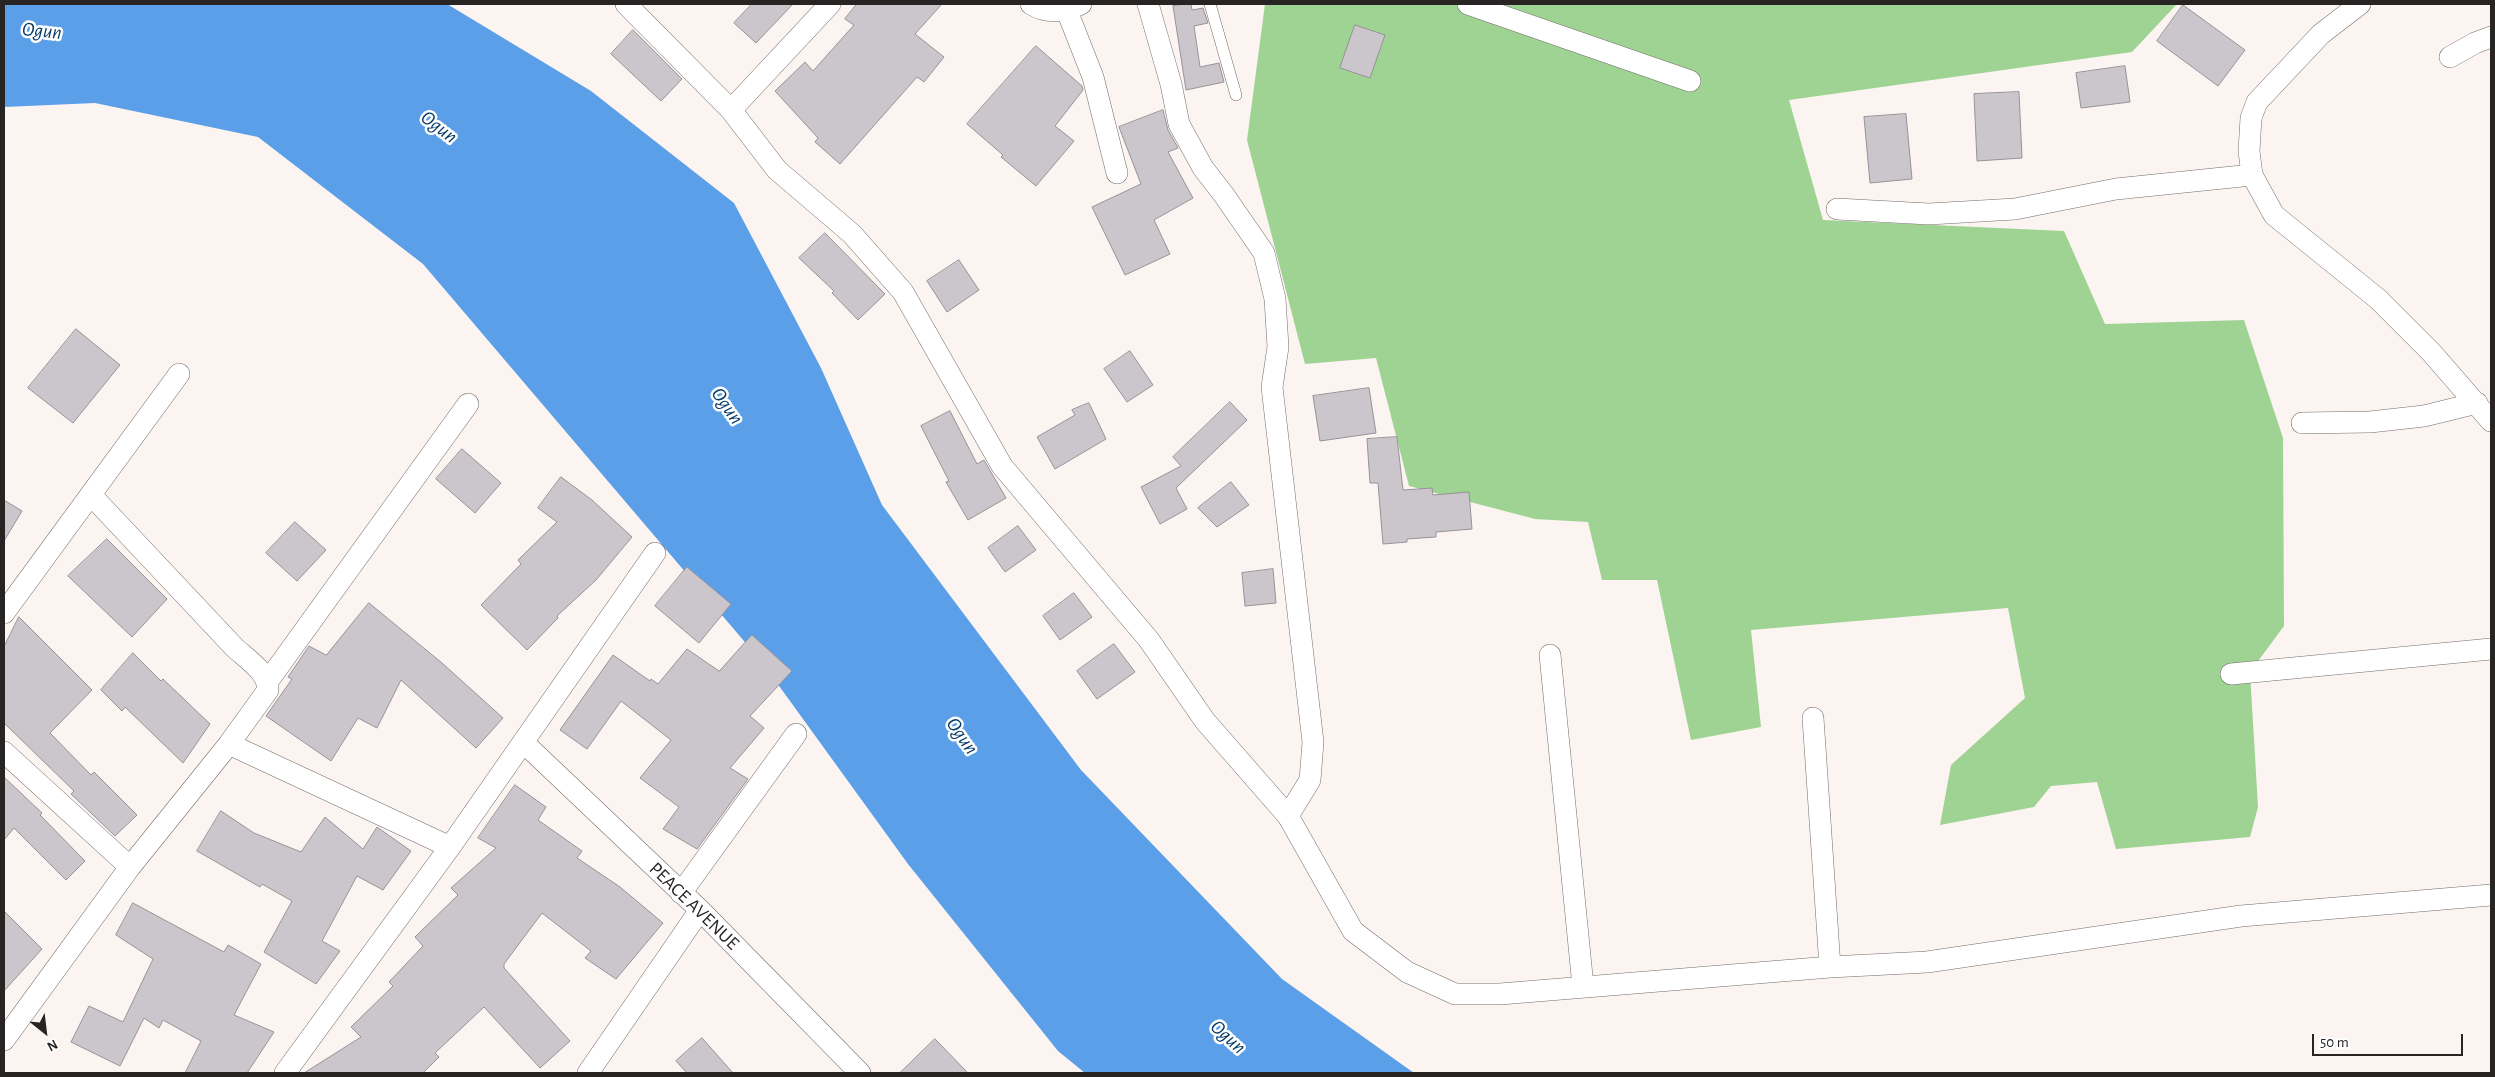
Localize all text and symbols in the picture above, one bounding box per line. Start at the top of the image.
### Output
water label: Ogun [21,17,63,45]
water label: Ogun [416,105,462,149]
water label: Ogun [706,383,748,429]
water label: Ogun [941,713,983,759]
street label: PEACE AVENUE [644,857,744,955]
north arrow [20,1007,70,1057]
water label: Ogun [1205,1015,1251,1059]
scale bar [2315,1024,2466,1056]
text: 50 m [2320,1035,2349,1050]
text: N [45,1037,60,1054]

